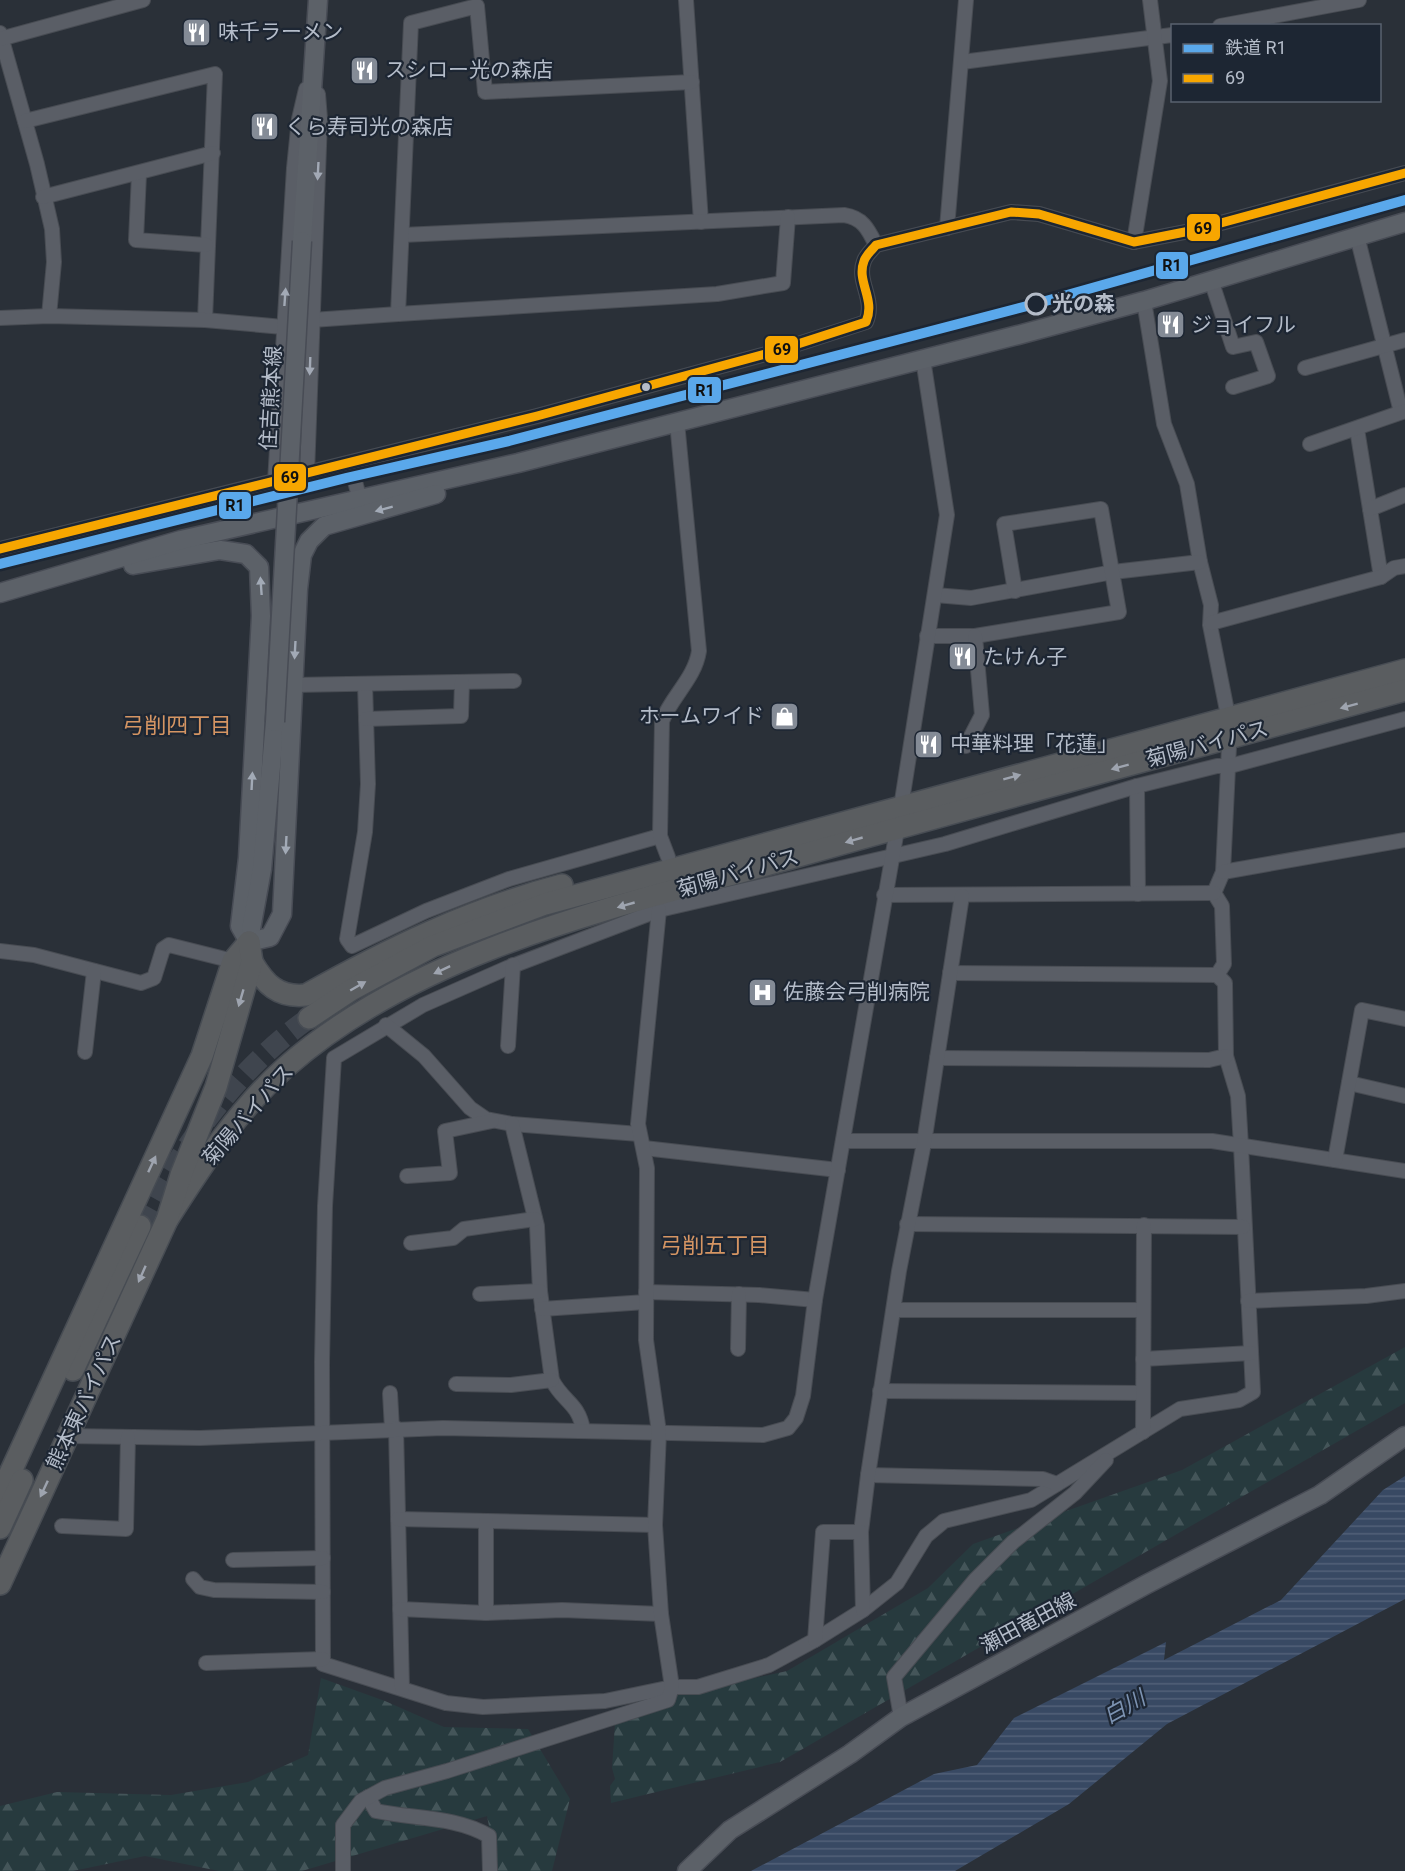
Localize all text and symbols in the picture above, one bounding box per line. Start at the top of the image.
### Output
restaurant icon: 味千ラーメン [181,16,213,48]
place label: 味千ラーメン [218,20,343,44]
legend [1171,24,1381,102]
text: 鉄道 R1 [1225,37,1287,58]
restaurant icon: スシロー光の森店 [348,54,380,86]
place label: スシロー光の森店 [385,58,553,82]
text: 69 [1225,67,1245,88]
restaurant icon: くら寿司光の森店 [248,111,280,143]
place label: くら寿司光の森店 [285,115,453,139]
one-way arrow [313,162,322,181]
line badge: 69 [1186,213,1221,242]
text: 69 [1194,219,1212,238]
line badge: R1 [1155,251,1189,280]
text: R1 [1162,256,1182,275]
one-way arrow [281,288,290,307]
place label: 光の森 [1052,292,1115,316]
marker: 光の森 [1025,293,1047,315]
restaurant icon: ジョイフル [1154,309,1186,341]
place label: ジョイフル [1191,313,1296,337]
line badge: 69 [764,335,799,364]
text: 69 [773,340,791,359]
street label: 住吉熊本線 [256,345,286,451]
one-way arrow [306,357,315,376]
line badge: R1 [687,376,722,404]
unlabelled marker [640,381,652,393]
text: R1 [695,381,715,400]
line badge: 69 [273,463,307,492]
text: 69 [281,468,299,487]
line badge: R1 [218,491,252,520]
text: R1 [225,496,245,515]
one-way arrow [374,505,393,515]
one-way arrow [257,576,266,595]
one-way arrow [290,641,299,660]
restaurant icon: たけん子 [946,641,978,673]
place label: たけん子 [983,645,1067,669]
shop icon: ホームワイド [769,700,801,732]
one-way arrow [1339,701,1358,711]
place label: ホームワイド [639,704,764,728]
district label: 弓削四丁目 [122,713,232,738]
street label: 菊陽バイパス [1143,716,1271,772]
restaurant icon: 中華料理「花蓮」 [913,728,945,760]
place label: 中華料理「花蓮」 [950,732,1118,756]
one-way arrow [1111,763,1129,773]
one-way arrow [247,771,256,790]
one-way arrow [1003,771,1021,781]
one-way arrow [281,836,290,855]
one-way arrow [844,836,862,845]
street label: 菊陽バイパス [674,844,802,902]
one-way arrow [617,901,635,910]
one-way arrow [434,965,451,974]
hospital icon: 佐藤会弓削病院 [746,976,778,1008]
place label: 佐藤会弓削病院 [783,980,930,1004]
one-way arrow [350,981,366,992]
one-way arrow [236,990,245,1008]
street label: 菊陽バイパス [198,1060,298,1170]
one-way arrow [147,1155,157,1173]
district label: 弓削五丁目 [660,1233,770,1258]
one-way arrow [138,1265,147,1282]
street label: 熊本東バイパス [42,1330,126,1474]
one-way arrow [39,1481,48,1498]
street label: 瀬田竜田線 [976,1588,1080,1658]
water label: 白川 [1099,1684,1151,1729]

